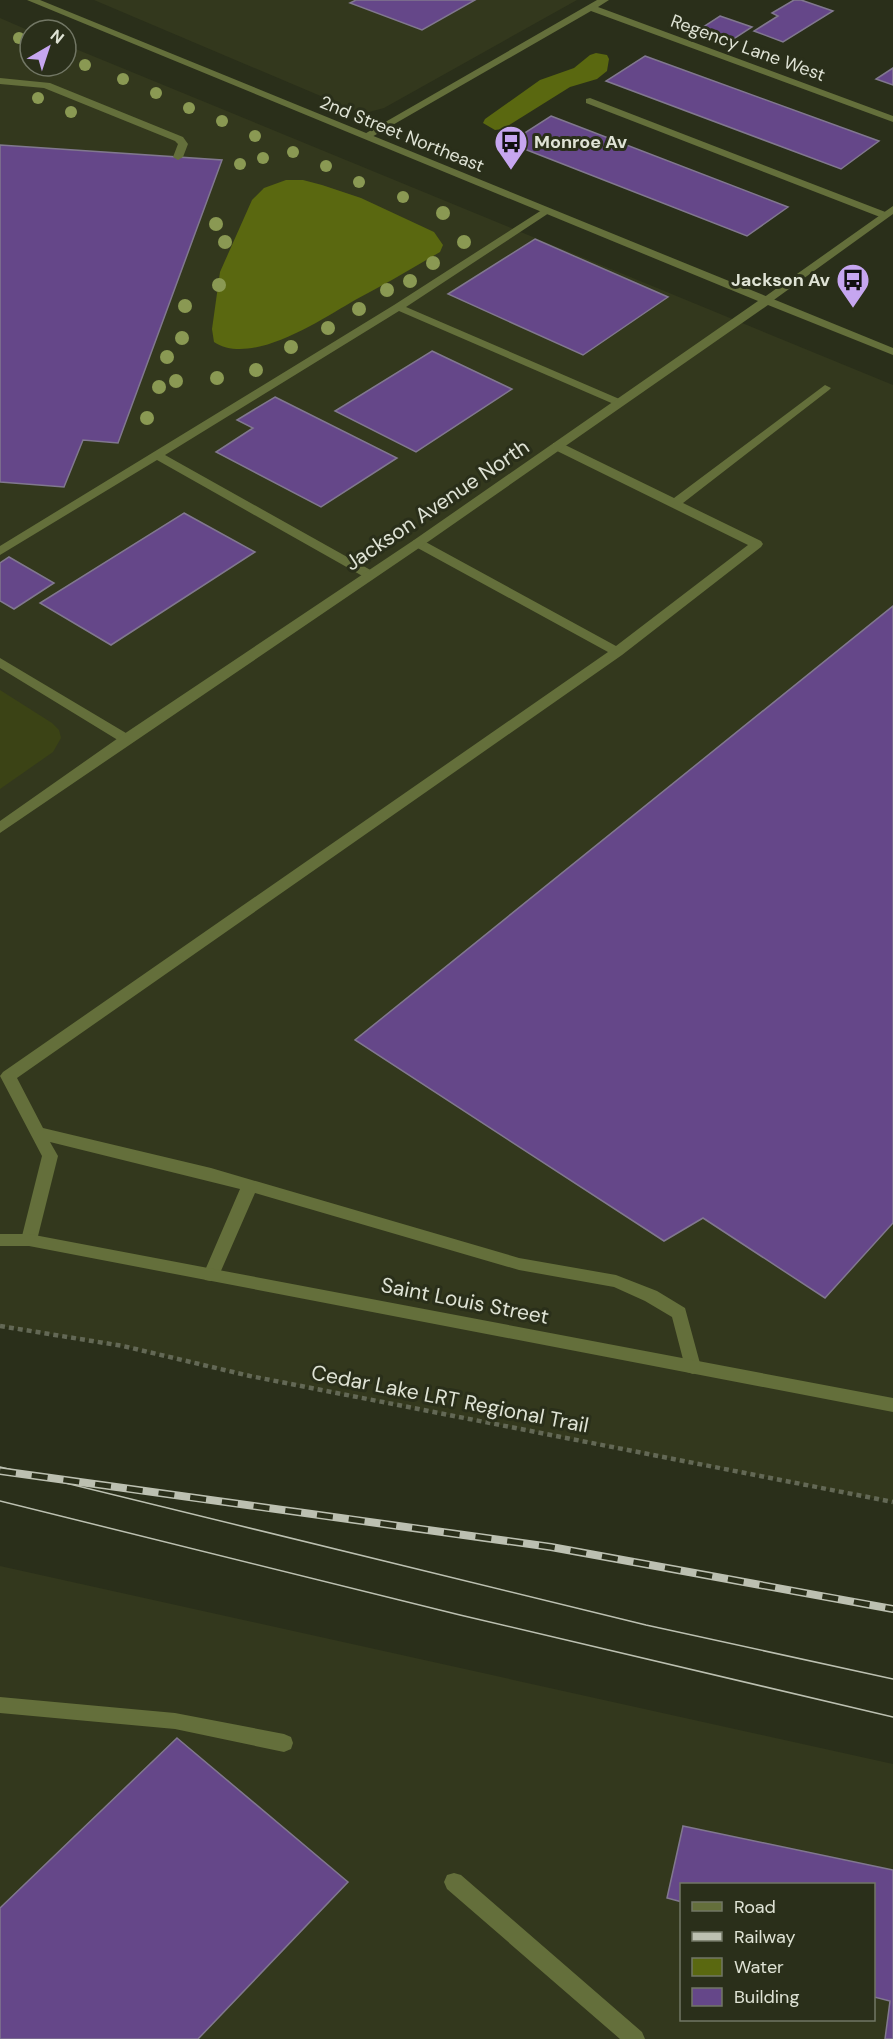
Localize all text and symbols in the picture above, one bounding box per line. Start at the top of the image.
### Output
street label: Regency Lane West [667,9,829,87]
north arrow [18,18,78,78]
text: N [46,25,68,49]
street label: 2nd Street Northeast [316,90,488,178]
bus stop icon: Monroe Av [493,124,529,171]
place label: Monroe Av [534,130,627,154]
bus stop icon: Jackson Av [835,262,871,309]
place label: Jackson Av [731,268,830,292]
street label: Jackson Avenue North [339,433,535,577]
street label: Saint Louis Street [379,1271,551,1331]
street label: Cedar Lake LRT Regional Trail [309,1358,591,1440]
legend [680,1883,875,2021]
text: Road [734,1895,776,1919]
text: Railway [734,1925,796,1949]
text: Water [734,1955,784,1979]
text: Building [734,1985,799,2009]

